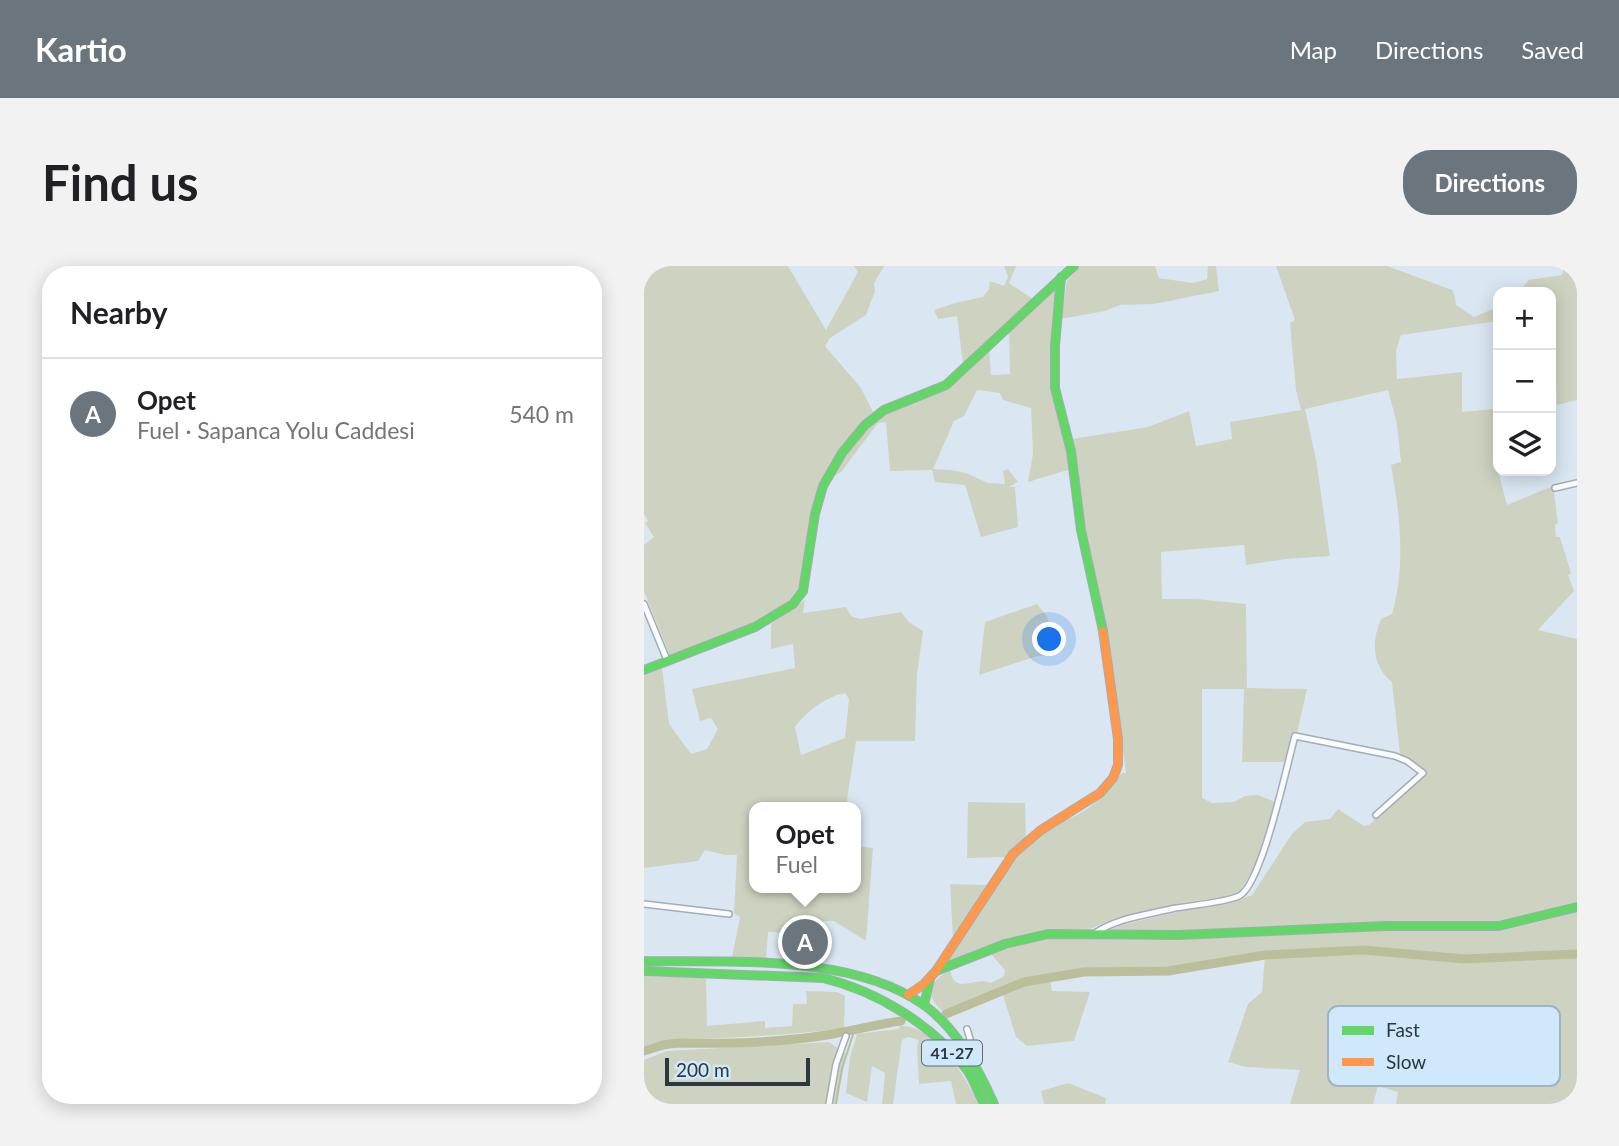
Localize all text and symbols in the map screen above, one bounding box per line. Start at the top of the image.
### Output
text: Kartio [35,29,127,69]
text: Map [1290,35,1337,64]
text: Directions [1375,35,1483,64]
text: Saved [1521,35,1584,64]
button: Directions [1403,150,1577,215]
text: Find us [42,153,199,211]
map controls [1493,287,1556,476]
button: + [1493,287,1556,350]
text: Nearby [70,294,168,330]
button: − [1493,350,1556,413]
text: Opet [137,384,196,416]
text: A [85,400,101,428]
text: 540 m [509,400,574,428]
button: layers [1493,413,1556,476]
text: Fuel · Sapanca Yolu Caddesi [137,416,415,444]
your location [1032,622,1066,656]
popup [749,802,861,893]
text: Opet [776,818,834,850]
text: Fuel [776,850,818,878]
pin: A [782,916,828,968]
legend [1328,1006,1560,1086]
text: Fast [1386,1018,1420,1041]
road number: 41-27 [922,1040,982,1066]
text: Slow [1386,1050,1426,1073]
scale bar [665,1055,810,1087]
text: 200 m [676,1058,730,1081]

